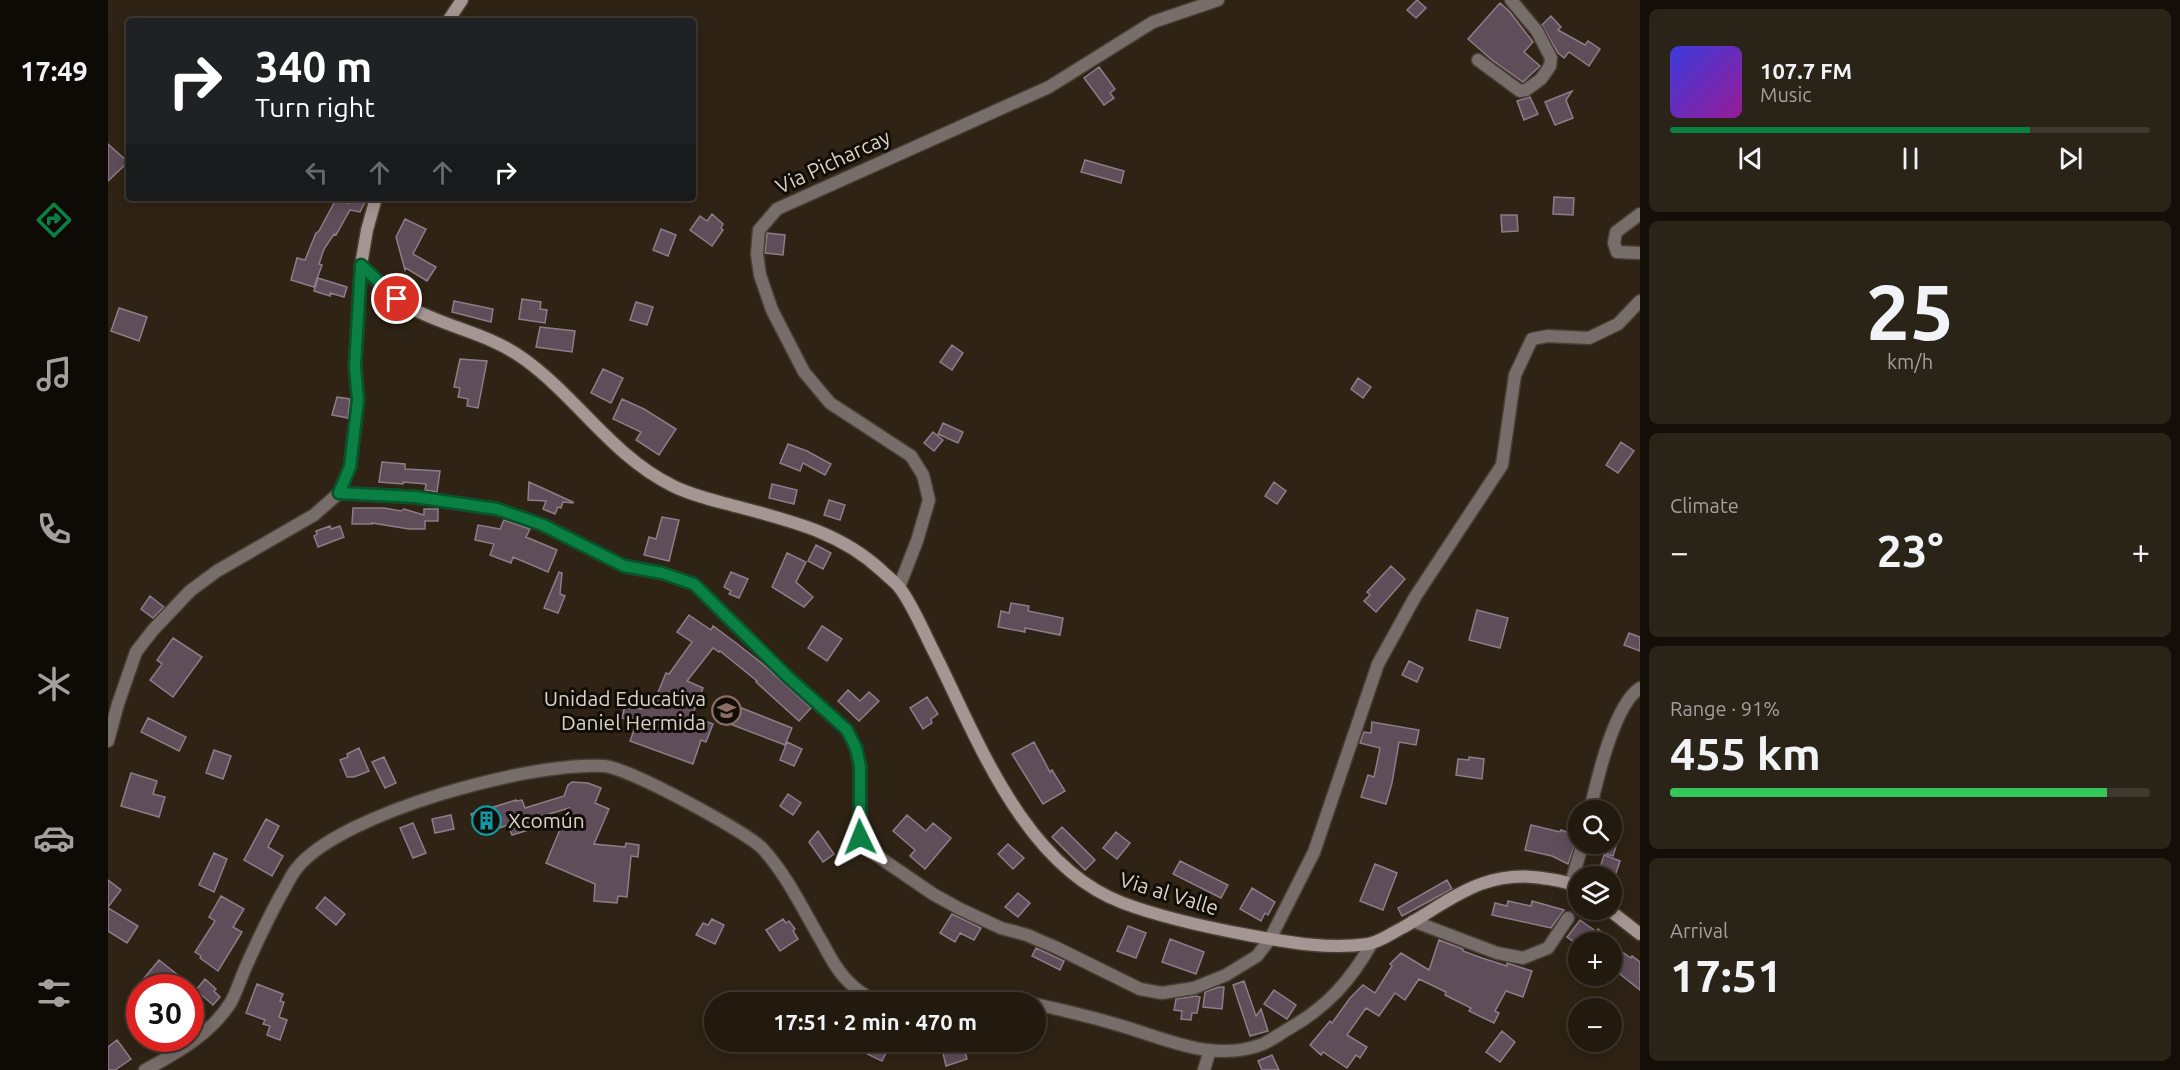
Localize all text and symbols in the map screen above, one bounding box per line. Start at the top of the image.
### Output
icon: right [156,42,234,120]
text: 340 m [255,43,372,90]
text: 17:49 [20,56,88,86]
text: 107.7 FM [1760,58,1852,83]
text: Music [1760,83,1812,106]
text: Turn right [255,92,375,122]
street label: Via Picharcay [772,124,894,198]
icon: previous [1734,142,1767,175]
icon: pause [1894,142,1927,175]
icon: next [2054,142,2087,175]
icon: left [300,156,333,189]
icon: ahead [363,156,396,189]
icon: ahead [426,156,459,189]
icon: right [489,156,522,189]
icon: directions [33,199,75,241]
text: 25 [1866,267,1954,355]
pin [371,273,422,324]
icon: arrive [380,282,413,315]
text: km/h [1887,350,1933,373]
icon: music [33,353,75,395]
text: Climate [1670,494,1739,517]
icon: phone [33,508,75,550]
text: 23° [1877,525,1943,576]
text: − [1670,533,1689,570]
text: + [2131,533,2150,570]
icon: climate [33,663,75,705]
place label: Unidad Educativa Daniel Hermida [544,686,706,734]
school or university icon: Unidad Educativa Daniel Hermida [711,695,743,727]
text: Range · 91% [1670,697,1780,720]
text: 455 km [1670,728,1821,779]
map controls [1568,800,1622,1052]
button: search [1568,800,1622,854]
building icon: Xcomún [471,805,503,837]
position arrow [828,805,892,869]
place label: Xcomún [508,808,585,832]
icon: car [33,817,75,859]
button: layers [1568,866,1622,920]
street label: Via al Valle [1117,867,1222,919]
text: Arrival [1670,919,1728,942]
button: + [1568,932,1622,986]
text: 17:51 [1670,950,1783,1001]
icon: filters [33,972,75,1014]
speed limit sign: 30 [126,974,204,1052]
button: − [1568,998,1622,1052]
text: 17:51 · 2 min · 470 m [773,1009,977,1034]

